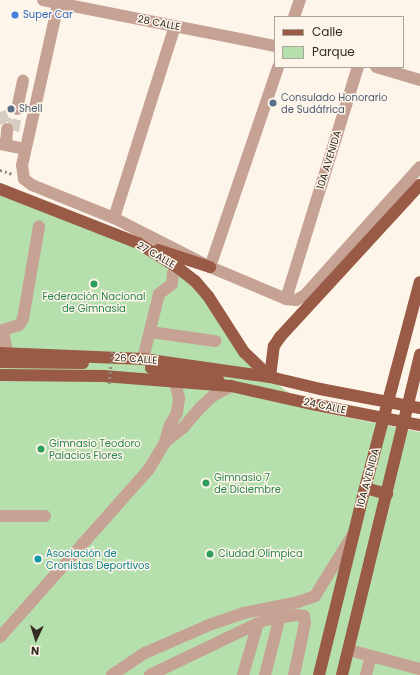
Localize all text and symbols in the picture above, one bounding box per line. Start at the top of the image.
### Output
place label: Super Car [23,9,73,21]
marker: Super Car [10,10,20,20]
street label: 28 CALLE [137,13,181,33]
legend [274,16,404,68]
text: Calle [312,23,343,40]
text: Parque [312,43,355,60]
place label: Consulado Honorario de Sudáfrica [281,91,387,114]
marker: Consulado Honorario de Sudáfrica [268,98,278,108]
place label: Shell [19,103,42,115]
marker: Shell [6,104,16,114]
street label: 10A AVENIDA [314,129,344,191]
street label: 27 CALLE [135,239,177,271]
marker: Federación Nacional de Gimnasia [89,279,99,289]
place label: Federación Nacional de Gimnasia [42,290,146,314]
street label: 26 CALLE [114,352,158,366]
street label: 24 CALLE [303,396,347,416]
place label: Gimnasio Teodoro Palacios Flores [49,437,141,460]
marker: Gimnasio Teodoro Palacios Flores [36,444,46,454]
street label: 10A AVENIDA [354,447,382,509]
place label: Gimnasio 7 de Diciembre [214,471,281,494]
marker: Gimnasio 7 de Diciembre [201,478,211,488]
place label: Asociación de Cronistas Deportivos [46,547,150,570]
place label: Ciudad Olímpica [218,548,303,560]
marker: Ciudad Olímpica [205,549,215,559]
marker: Asociación de Cronistas Deportivos [33,554,43,564]
north arrow [16,619,56,659]
text: N [30,643,40,659]

